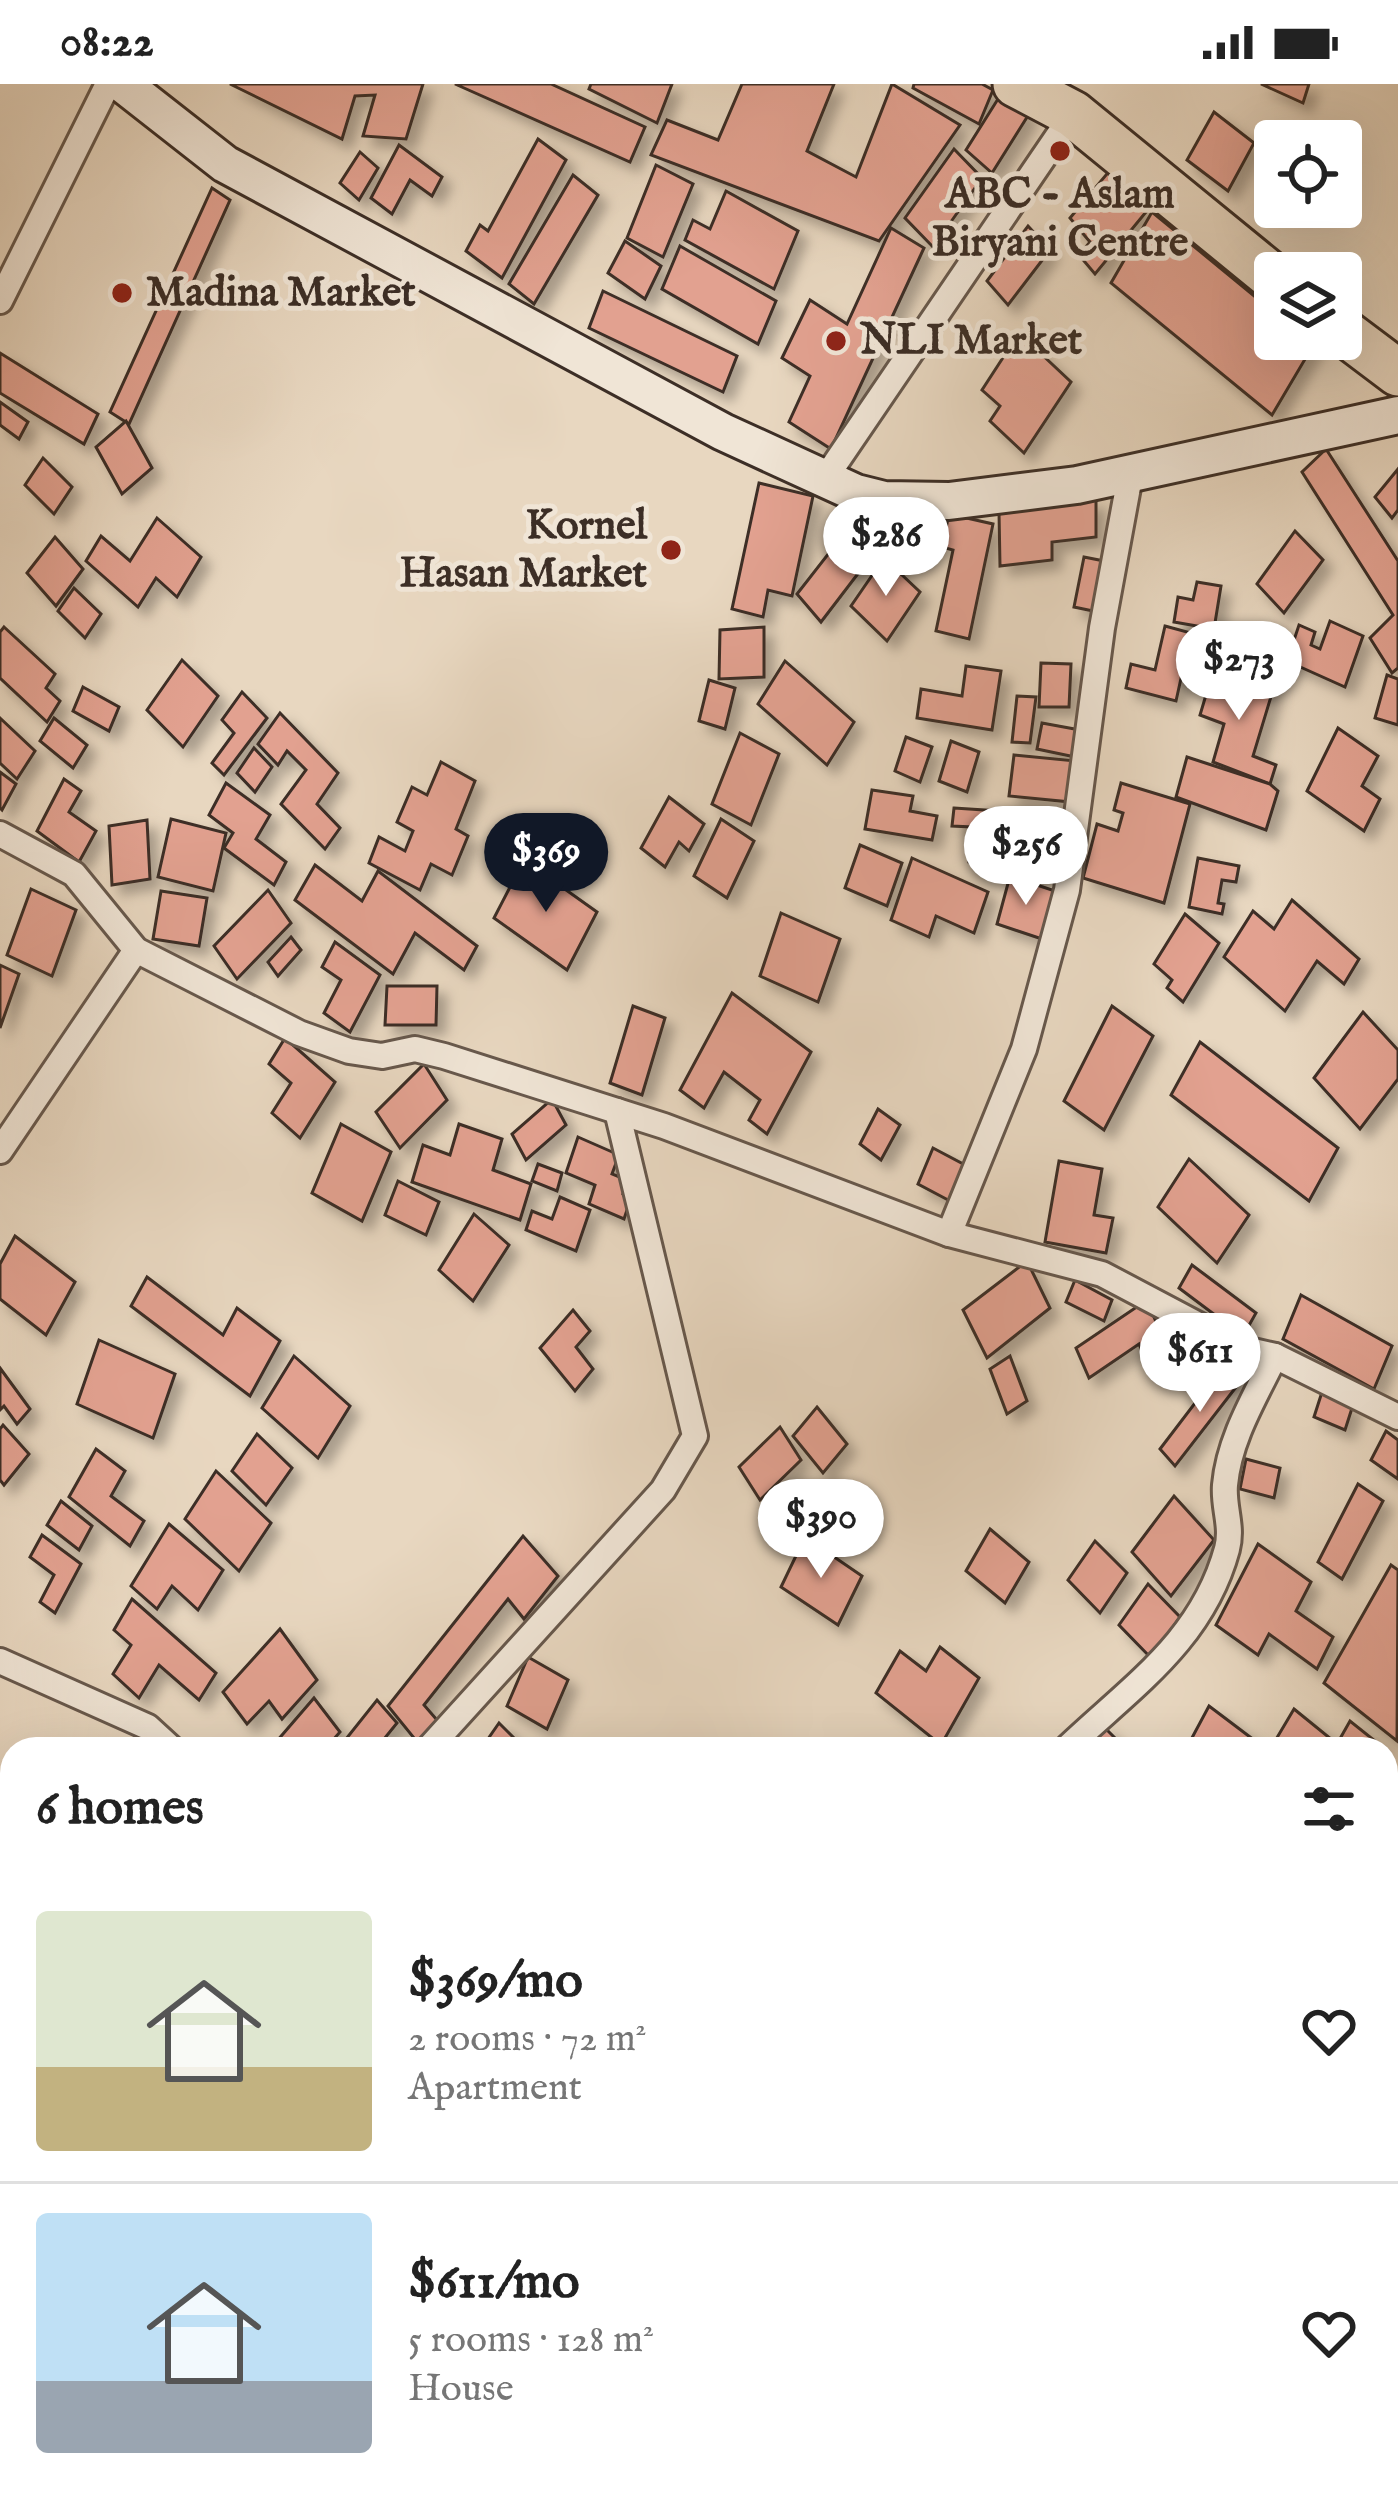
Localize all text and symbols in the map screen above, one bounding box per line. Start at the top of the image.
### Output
text: 08:22 [60,14,154,71]
map controls [1254,120,1362,360]
button: locate [1254,120,1362,228]
marker: ABC - Aslam Biryani Centre [1047,138,1073,164]
place label: ABC - Aslam Biryani Centre [932,169,1188,270]
button: layers [1254,252,1362,360]
place label: Madina Market [146,267,416,320]
marker: Madina Market [109,280,135,306]
place label: NLI Market [859,315,1083,368]
marker: NLI Market [823,328,849,354]
pin: $286 [815,497,957,599]
place label: Kornel Hasan Market [400,500,648,601]
text: $286 [850,511,922,560]
marker: Kornel Hasan Market [658,537,684,563]
pin: $273 [1168,621,1310,723]
text: $273 [1203,635,1275,684]
pin: $256 [955,806,1097,908]
pin: $369 [475,813,617,915]
text: $256 [991,820,1061,869]
text: $369 [511,827,581,876]
pin: $611 [1129,1313,1271,1415]
text: $611 [1167,1327,1233,1376]
pin: $390 [750,1479,892,1581]
text: $390 [785,1493,857,1542]
icon: filters [1296,1776,1362,1842]
text: 6 homes [36,1777,204,1842]
text: $369/mo [408,1950,583,2015]
icon: home [132,1959,276,2103]
icon: heart [1296,1998,1362,2064]
text: 2 rooms · 72 m² [408,2015,647,2064]
text: Apartment [408,2064,582,2113]
text: $611/mo [408,2251,580,2316]
icon: home [132,2261,276,2405]
icon: heart [1296,2300,1362,2366]
text: 5 rooms · 128 m² [408,2316,654,2365]
text: House [408,2365,514,2414]

